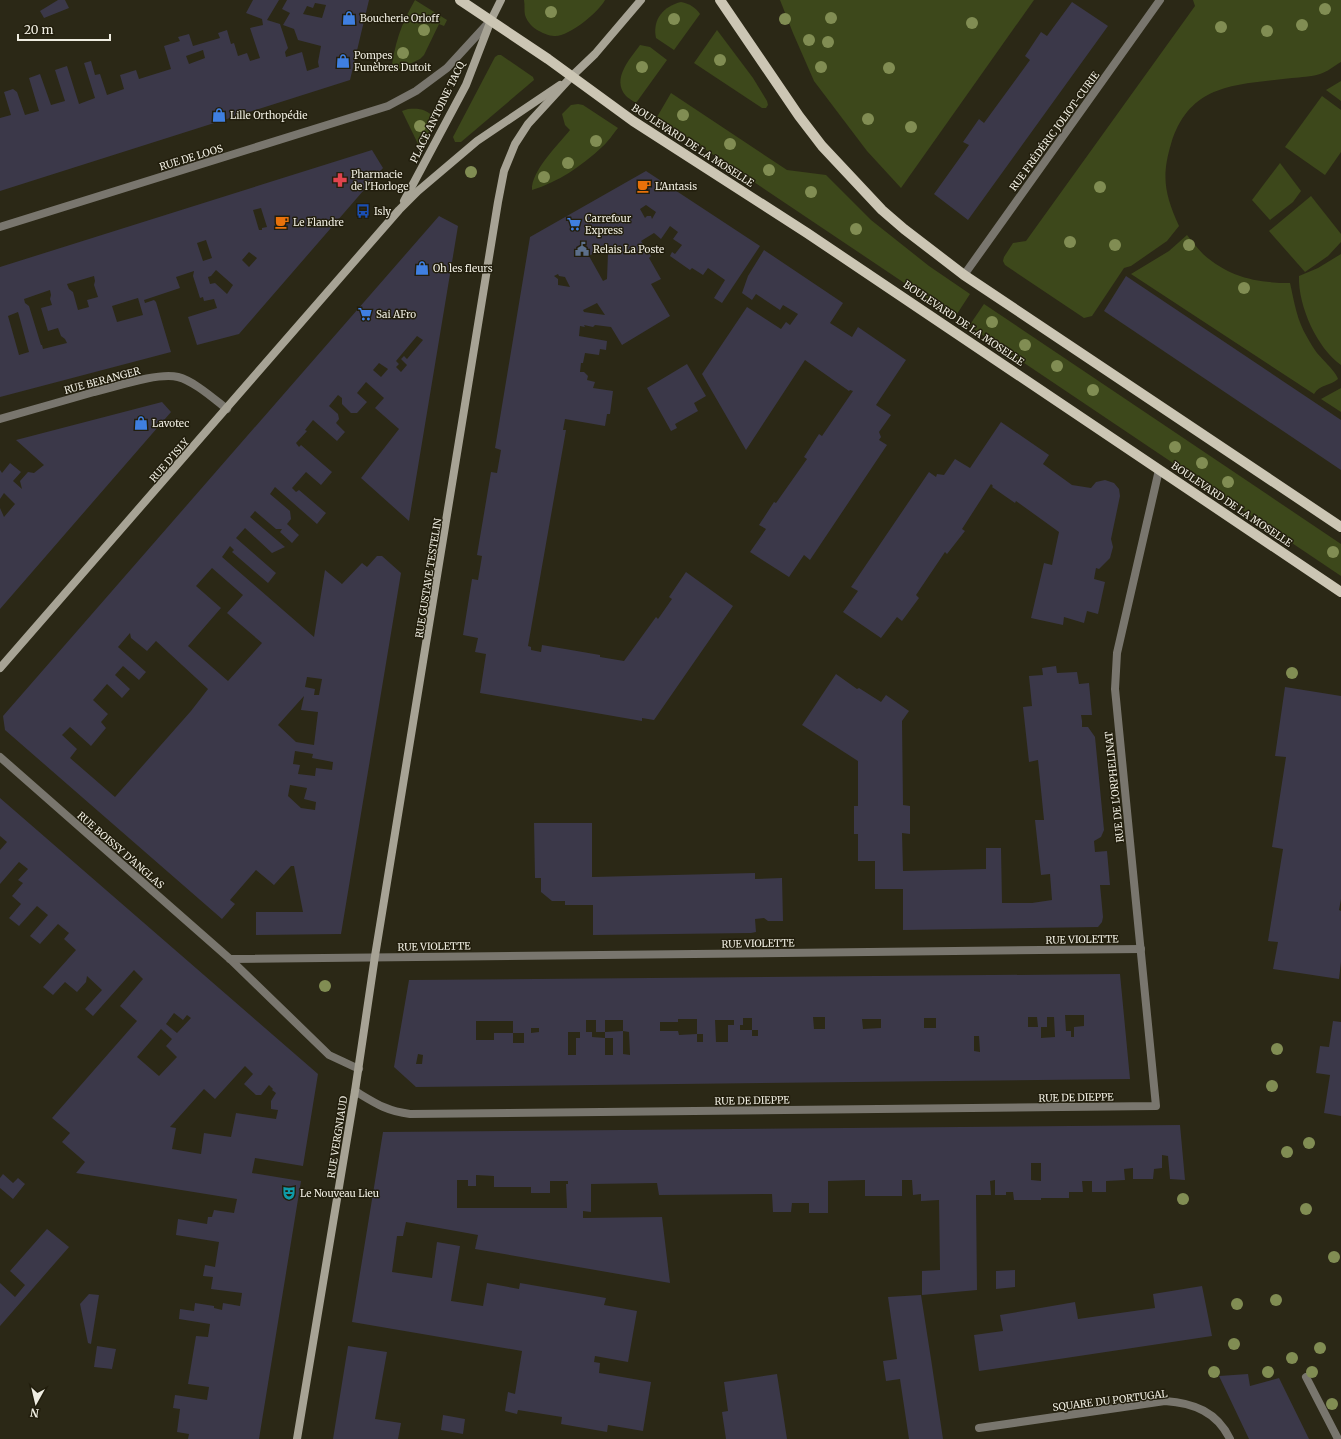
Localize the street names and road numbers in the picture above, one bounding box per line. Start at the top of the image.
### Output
street label: PLACE ANTOINE TACQ [407,59,468,165]
street label: RUE FRÉDÉRIC JOLIOT-CURIE [1006,68,1103,194]
street label: BOULEVARD DE LA MOSELLE [629,101,757,190]
street label: RUE DE LOOS [158,142,225,173]
street label: BOULEVARD DE LA MOSELLE [901,278,1027,369]
street label: RUE BERANGER [63,364,142,397]
street label: RUE D'ISLY [147,435,192,485]
street label: BOULEVARD DE LA MOSELLE [1169,459,1295,550]
street label: RUE GUSTAVE TESTELIN [413,517,444,639]
street label: RUE DE L'ORPHELINAT [1102,731,1127,843]
street label: RUE BOISSY D'ANGLAS [74,809,167,892]
street label: RUE VIOLETTE [1045,932,1119,947]
street label: RUE VIOLETTE [721,936,795,951]
street label: RUE VIOLETTE [397,939,471,954]
street label: RUE DE DIEPPE [1038,1090,1114,1105]
street label: RUE DE DIEPPE [714,1093,790,1108]
street label: RUE VERGNIAUD [325,1095,350,1179]
street label: SQUARE DU PORTUGAL [1052,1387,1169,1414]

